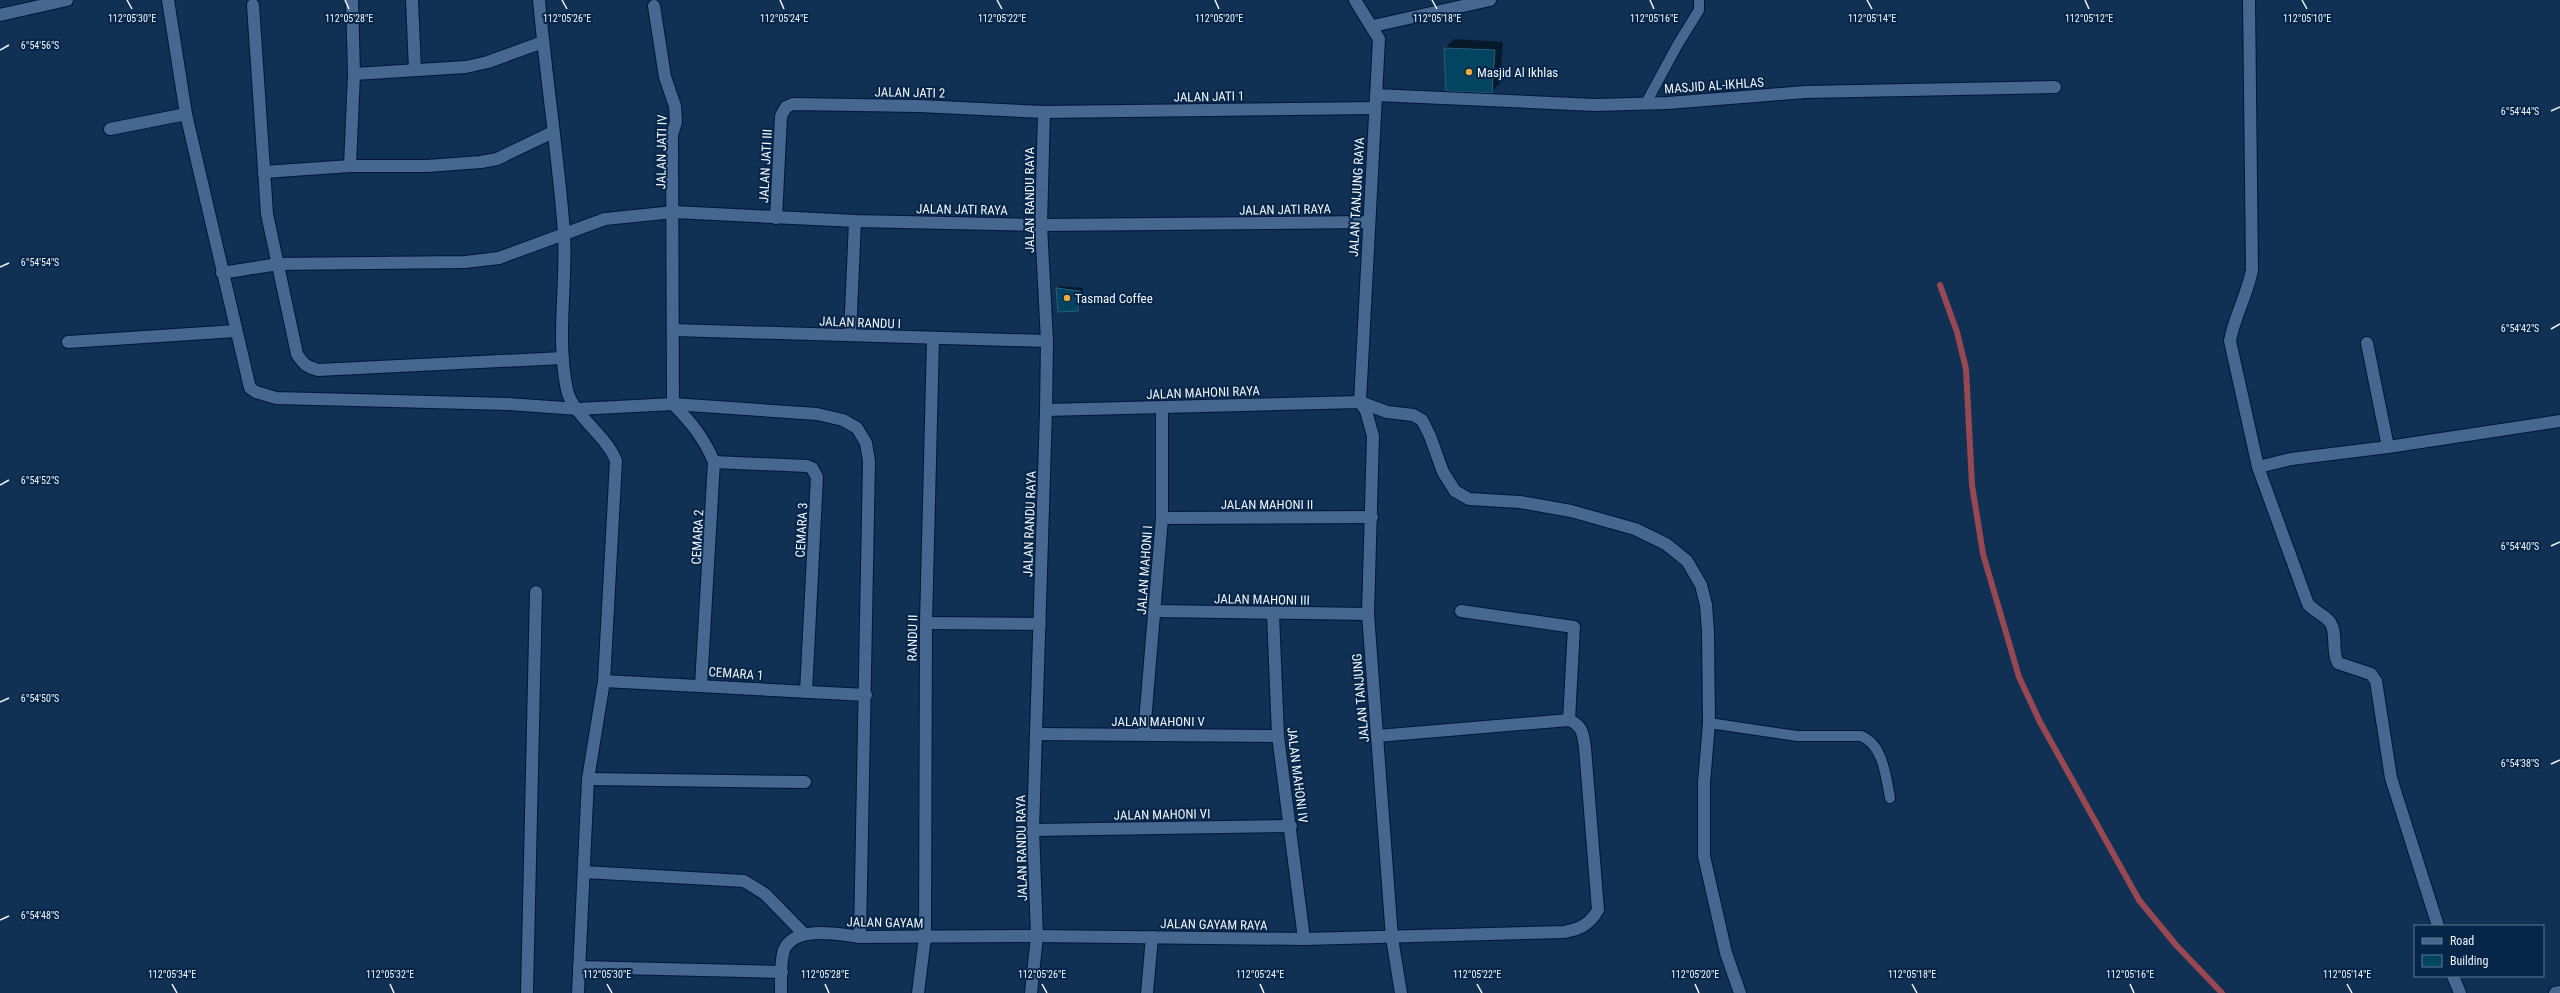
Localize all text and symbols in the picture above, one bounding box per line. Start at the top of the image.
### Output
text: 112°05'30"E [108,13,156,24]
text: 112°05'28"E [325,13,373,24]
text: 112°05'26"E [543,13,591,24]
text: 112°05'24"E [760,13,808,24]
text: 112°05'22"E [978,13,1026,24]
text: 112°05'20"E [1195,13,1243,24]
text: 112°05'18"E [1413,13,1461,24]
text: 112°05'16"E [1630,13,1678,24]
text: 112°05'14"E [1848,13,1896,24]
text: 112°05'12"E [2065,13,2113,24]
text: 112°05'10"E [2283,13,2331,24]
text: 6°54'56"S [21,40,59,51]
place label: Masjid Al Ikhlas [1477,65,1558,80]
marker: Masjid Al Ikhlas [1464,67,1474,77]
street label: MASJID AL-IKHLAS [1664,75,1765,96]
street label: JALAN JATI 2 [874,84,945,101]
street label: JALAN JATI 1 [1174,88,1245,105]
text: 6°54'44"S [2501,106,2539,117]
street label: JALAN JATI IV [653,114,670,190]
street label: JALAN JATI III [756,129,775,203]
street label: JALAN TANJUNG RAYA [1346,136,1367,257]
street label: JALAN RANDU RAYA [1022,146,1037,253]
street label: JALAN JATI RAYA [916,201,1009,218]
street label: JALAN JATI RAYA [1239,201,1332,218]
text: 6°54'54"S [21,257,59,268]
place label: Tasmad Coffee [1075,291,1153,306]
marker: Tasmad Coffee [1062,293,1072,303]
street label: JALAN RANDU I [819,314,901,331]
text: 6°54'42"S [2501,323,2539,334]
street label: JALAN MAHONI RAYA [1146,383,1261,402]
street label: JALAN RANDU RAYA [1020,470,1039,577]
text: 6°54'52"S [21,475,59,486]
street label: JALAN MAHONI II [1221,497,1313,512]
street label: CEMARA 3 [793,502,810,558]
street label: CEMARA 2 [689,509,706,565]
street label: JALAN MAHONI I [1134,525,1155,615]
text: 6°54'40"S [2501,541,2539,552]
street label: JALAN MAHONI III [1214,591,1310,608]
street label: RANDU II [905,615,920,661]
street label: JALAN TANJUNG [1349,653,1372,743]
street label: CEMARA 1 [708,664,764,683]
text: 6°54'50"S [21,693,59,704]
street label: JALAN MAHONI V [1111,714,1205,729]
street label: JALAN MAHONI IV [1284,726,1311,825]
text: 6°54'38"S [2501,758,2539,769]
street label: JALAN RANDU RAYA [1013,794,1030,901]
street label: JALAN MAHONI VI [1114,806,1210,823]
text: 6°54'48"S [21,910,59,921]
street label: JALAN GAYAM [847,914,923,931]
street label: JALAN GAYAM RAYA [1160,916,1268,933]
legend [2414,925,2544,977]
text: Road [2450,934,2474,948]
text: Building [2450,954,2488,968]
text: 112°05'34"E [148,969,196,980]
text: 112°05'32"E [366,969,414,980]
text: 112°05'30"E [583,969,631,980]
text: 112°05'28"E [801,969,849,980]
text: 112°05'26"E [1018,969,1066,980]
text: 112°05'24"E [1236,969,1284,980]
text: 112°05'22"E [1453,969,1501,980]
text: 112°05'20"E [1671,969,1719,980]
text: 112°05'18"E [1888,969,1936,980]
text: 112°05'16"E [2106,969,2154,980]
text: 112°05'14"E [2323,969,2371,980]

